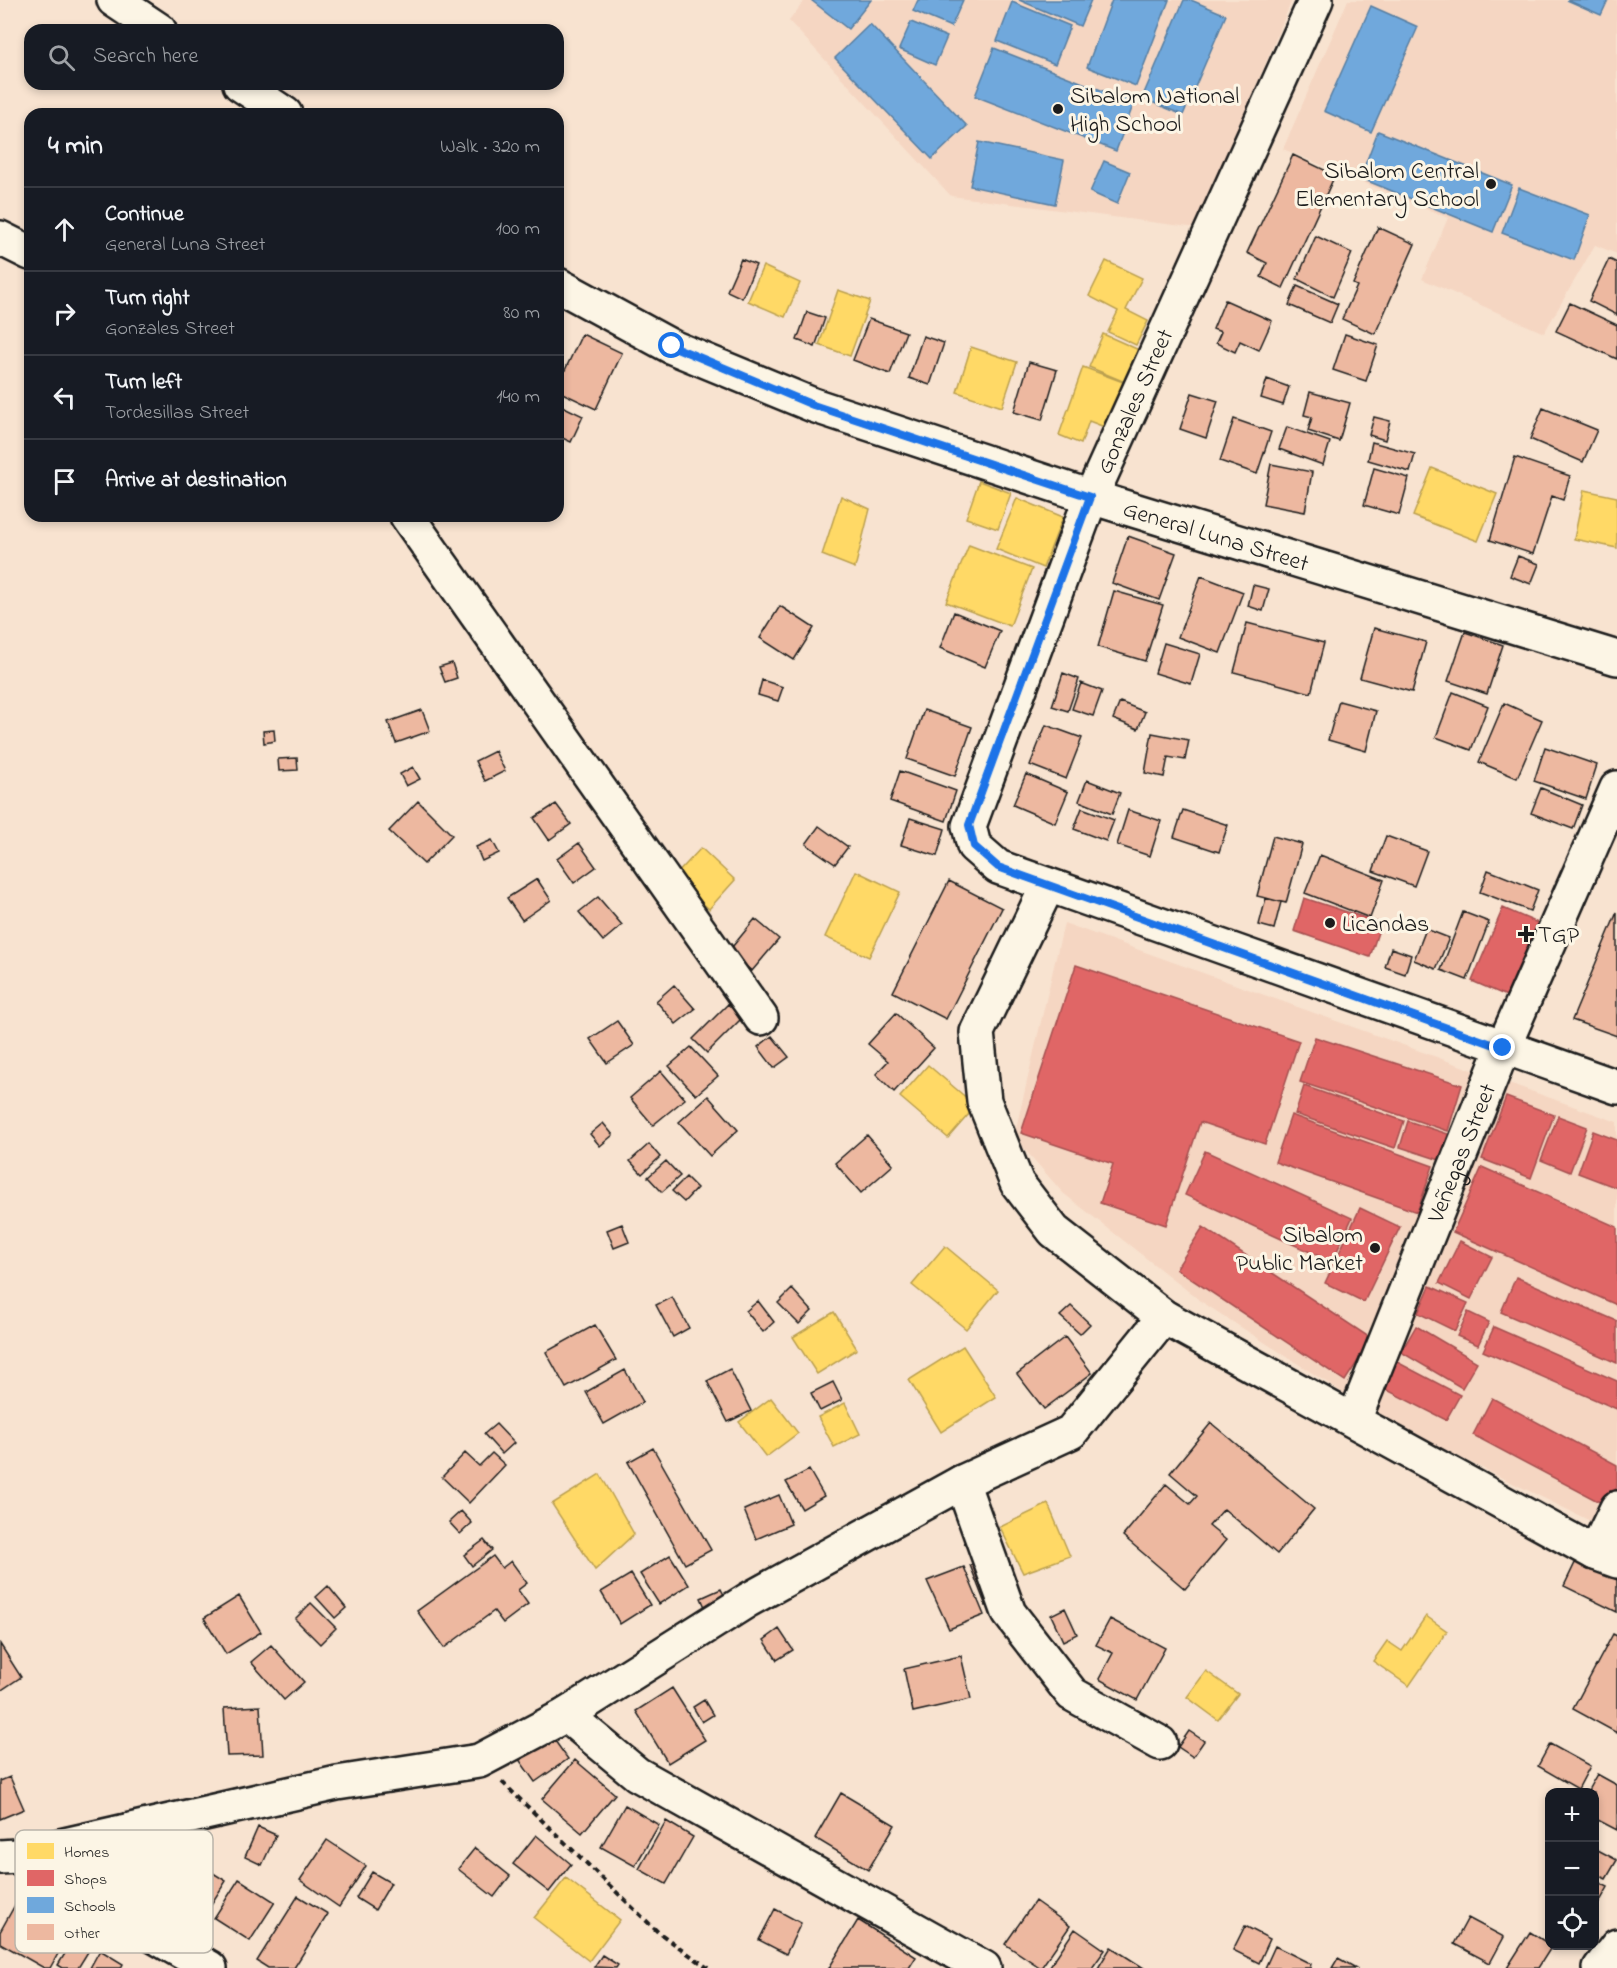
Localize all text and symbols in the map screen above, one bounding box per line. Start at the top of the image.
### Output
search box [24,24,564,90]
icon: search [45,41,78,74]
text: Search here [93,41,198,73]
place label: Sibalom National High School [1070,80,1239,143]
marker: Sibalom National High School [1051,102,1065,116]
text: 4 min [48,128,103,166]
text: Walk · 320 m [440,133,540,162]
place label: Sibalom Central Elementary School [1295,155,1479,219]
marker: Sibalom Central Elementary School [1484,177,1498,191]
text: Continue [105,199,184,231]
icon: ahead [48,213,81,246]
text: 100 m [496,215,540,244]
text: General Luna Street [105,231,266,260]
text: Turn right [105,283,190,315]
icon: right [48,297,81,330]
text: 80 m [503,299,540,328]
text: Gonzales Street [105,315,235,344]
street label: Gonzales Street [1089,324,1184,480]
route start [658,332,684,358]
text: Turn left [105,367,182,399]
icon: left [48,381,81,414]
text: 140 m [496,383,540,412]
text: Tordesillas Street [105,399,249,428]
icon: arrive [48,465,81,498]
text: Arrive at destination [105,465,287,497]
street label: General Luna Street [1118,493,1313,583]
place label: Licandas [1342,908,1429,943]
marker: Licandas [1323,916,1337,930]
place label: TGP [1538,919,1580,954]
marker: TGP [1519,927,1533,941]
route end [1489,1034,1515,1060]
street label: Veñegas Street [1419,1079,1507,1229]
place label: Sibalom Public Market [1236,1219,1363,1282]
marker: Sibalom Public Market [1368,1241,1382,1255]
map controls [1545,1788,1599,1950]
button: + [1545,1788,1599,1842]
legend [15,1830,213,1953]
text: Homes [64,1841,109,1865]
button: − [1545,1842,1599,1896]
text: Shops [64,1868,107,1892]
text: Schools [64,1895,116,1919]
button: locate [1545,1896,1599,1950]
text: Other [64,1922,100,1946]

